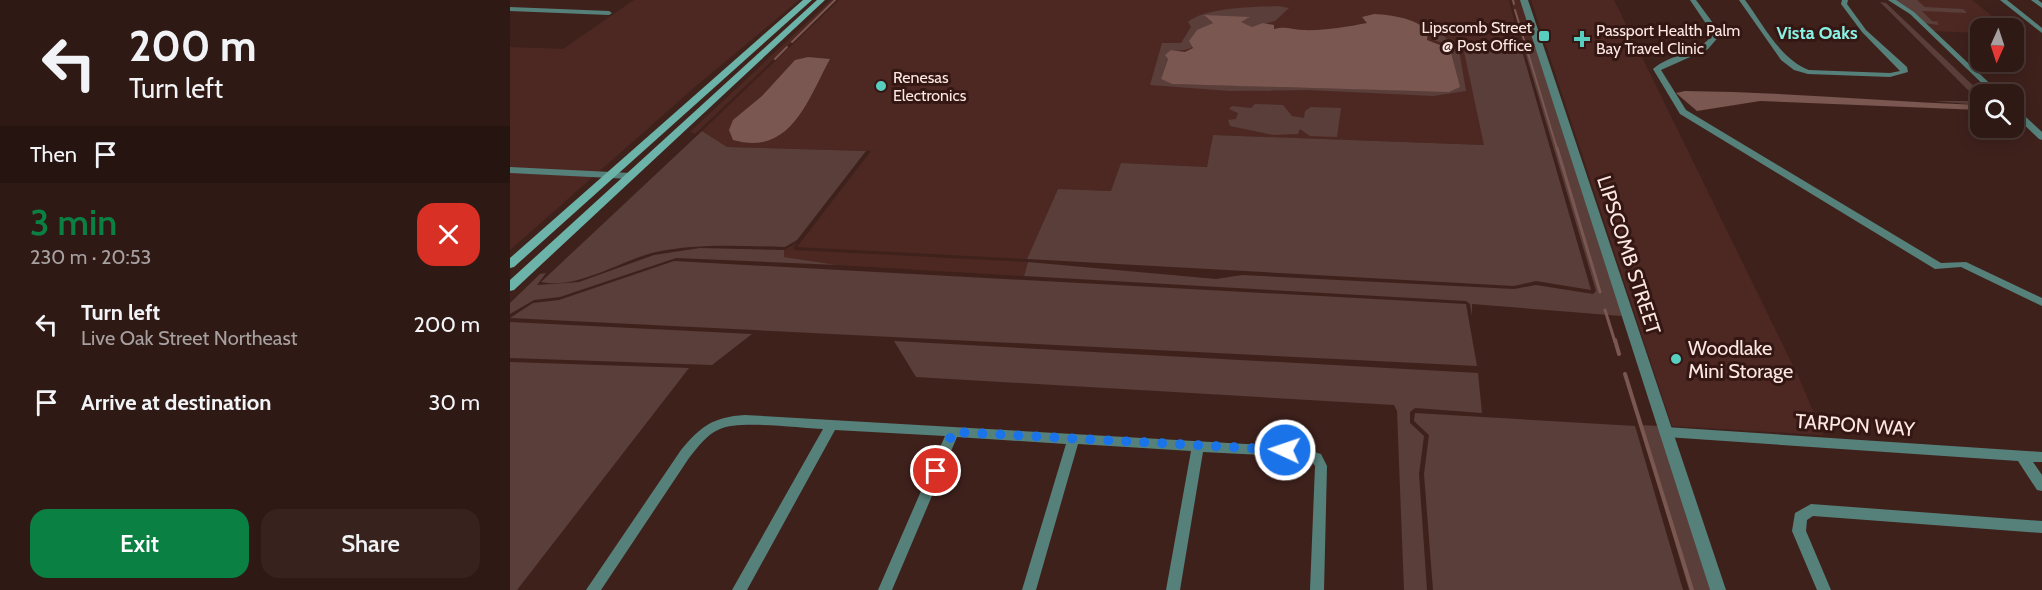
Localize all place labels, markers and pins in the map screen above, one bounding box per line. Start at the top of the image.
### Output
place label: Lipscomb Street @ Post Office [1421,18,1533,55]
place label: Passport Health Palm Bay Travel Clinic [1596,21,1740,58]
marker: Lipscomb Street @ Post Office [1537,29,1551,43]
marker: Passport Health Palm Bay Travel Clinic [1573,30,1591,48]
place label: Renesas Electronics [893,68,967,105]
marker: Renesas Electronics [874,79,888,93]
place label: Woodlake Mini Storage [1688,336,1793,383]
marker: Woodlake Mini Storage [1669,352,1683,366]
pin [910,445,961,496]

